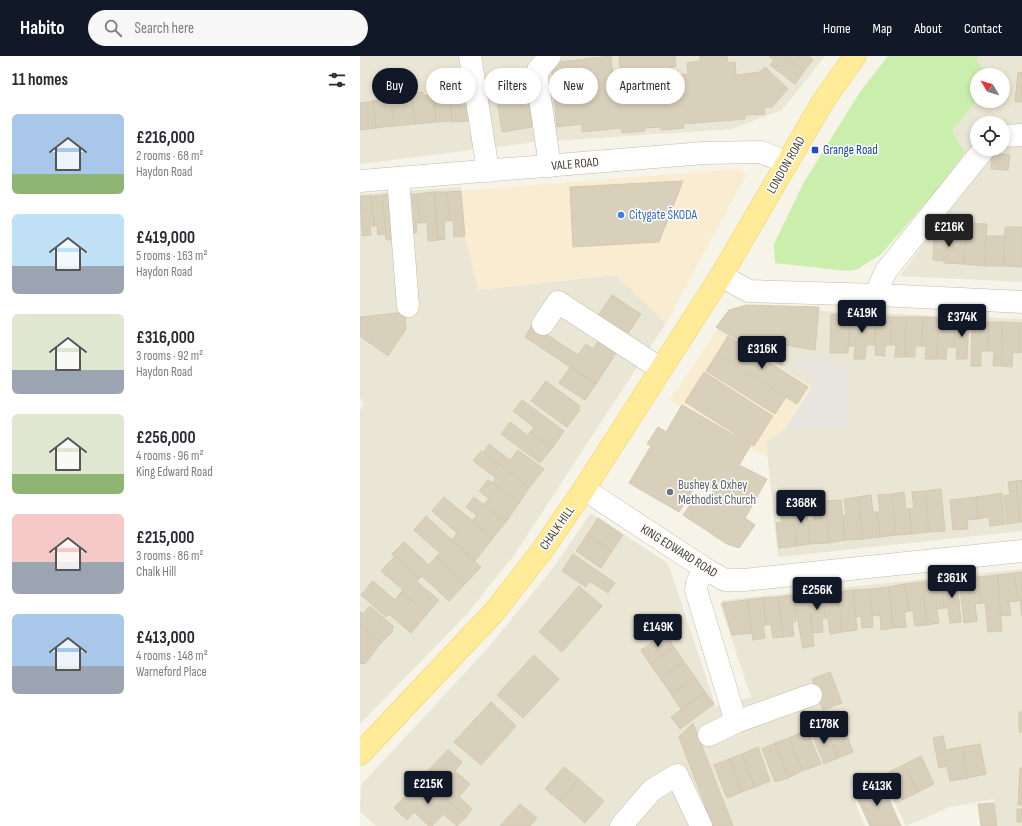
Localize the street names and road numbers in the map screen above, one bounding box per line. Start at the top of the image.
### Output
street label: LONDON ROAD [763,134,809,196]
street label: VALE ROAD [551,154,599,174]
street label: CHALK HILL [536,503,578,553]
street label: KING EDWARD ROAD [638,521,720,581]

